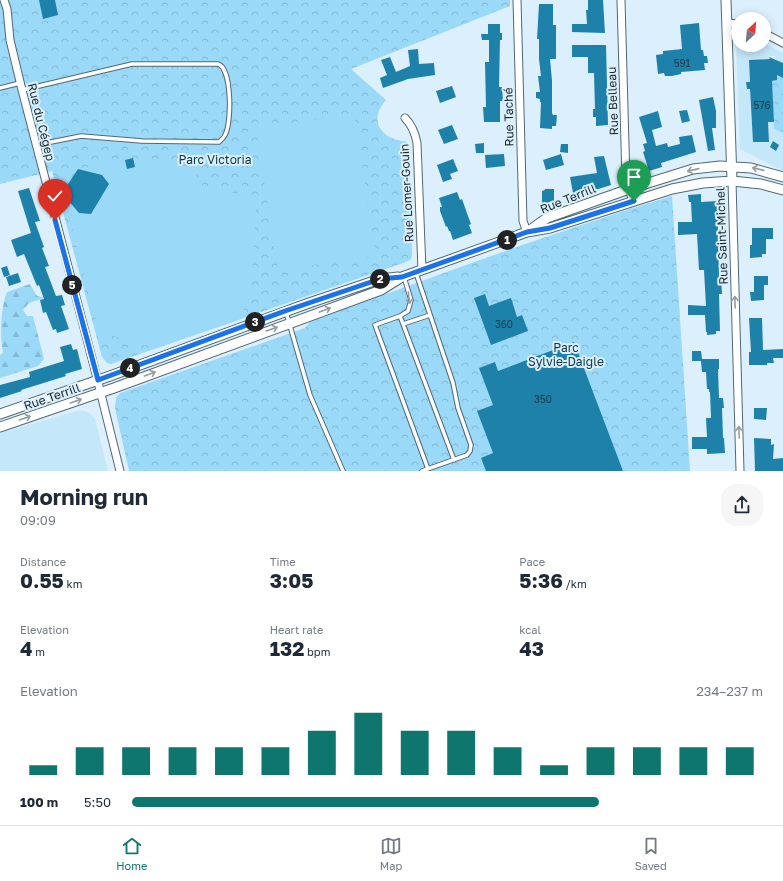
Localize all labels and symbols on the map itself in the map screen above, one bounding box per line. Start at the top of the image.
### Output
north arrow [731,12,771,52]
house number: 591 [674,57,690,69]
street label: Rue Belleau [604,66,621,136]
street label: Rue du Cégep [25,81,58,162]
street label: Rue Taché [500,87,517,147]
house number: 576 [753,99,771,111]
street label: Rue Lomer-Gouin [396,143,417,243]
park label: Parc Victoria [178,152,252,167]
pin [617,160,651,201]
one-way arrow [751,165,764,173]
one-way arrow [687,166,700,174]
pin [38,179,72,220]
street label: Rue Terrill [538,181,598,216]
street label: Rue Saint-Michel [712,187,731,285]
pin: 1 [497,230,517,250]
pin: 2 [370,269,390,289]
pin: 5 [62,275,82,295]
one-way arrow [406,291,413,304]
one-way arrow [732,296,739,309]
one-way arrow [319,306,332,313]
pin: 3 [245,312,265,332]
house number: 360 [495,318,513,330]
one-way arrow [266,325,279,332]
park label: Parc Sylvie-Daigle [528,340,604,369]
pin: 4 [120,358,140,378]
one-way arrow [144,370,156,378]
street label: Rue Terrill [22,380,82,413]
house number: 350 [534,393,552,405]
one-way arrow [69,397,82,404]
one-way arrow [19,414,31,422]
one-way arrow [735,426,743,439]

